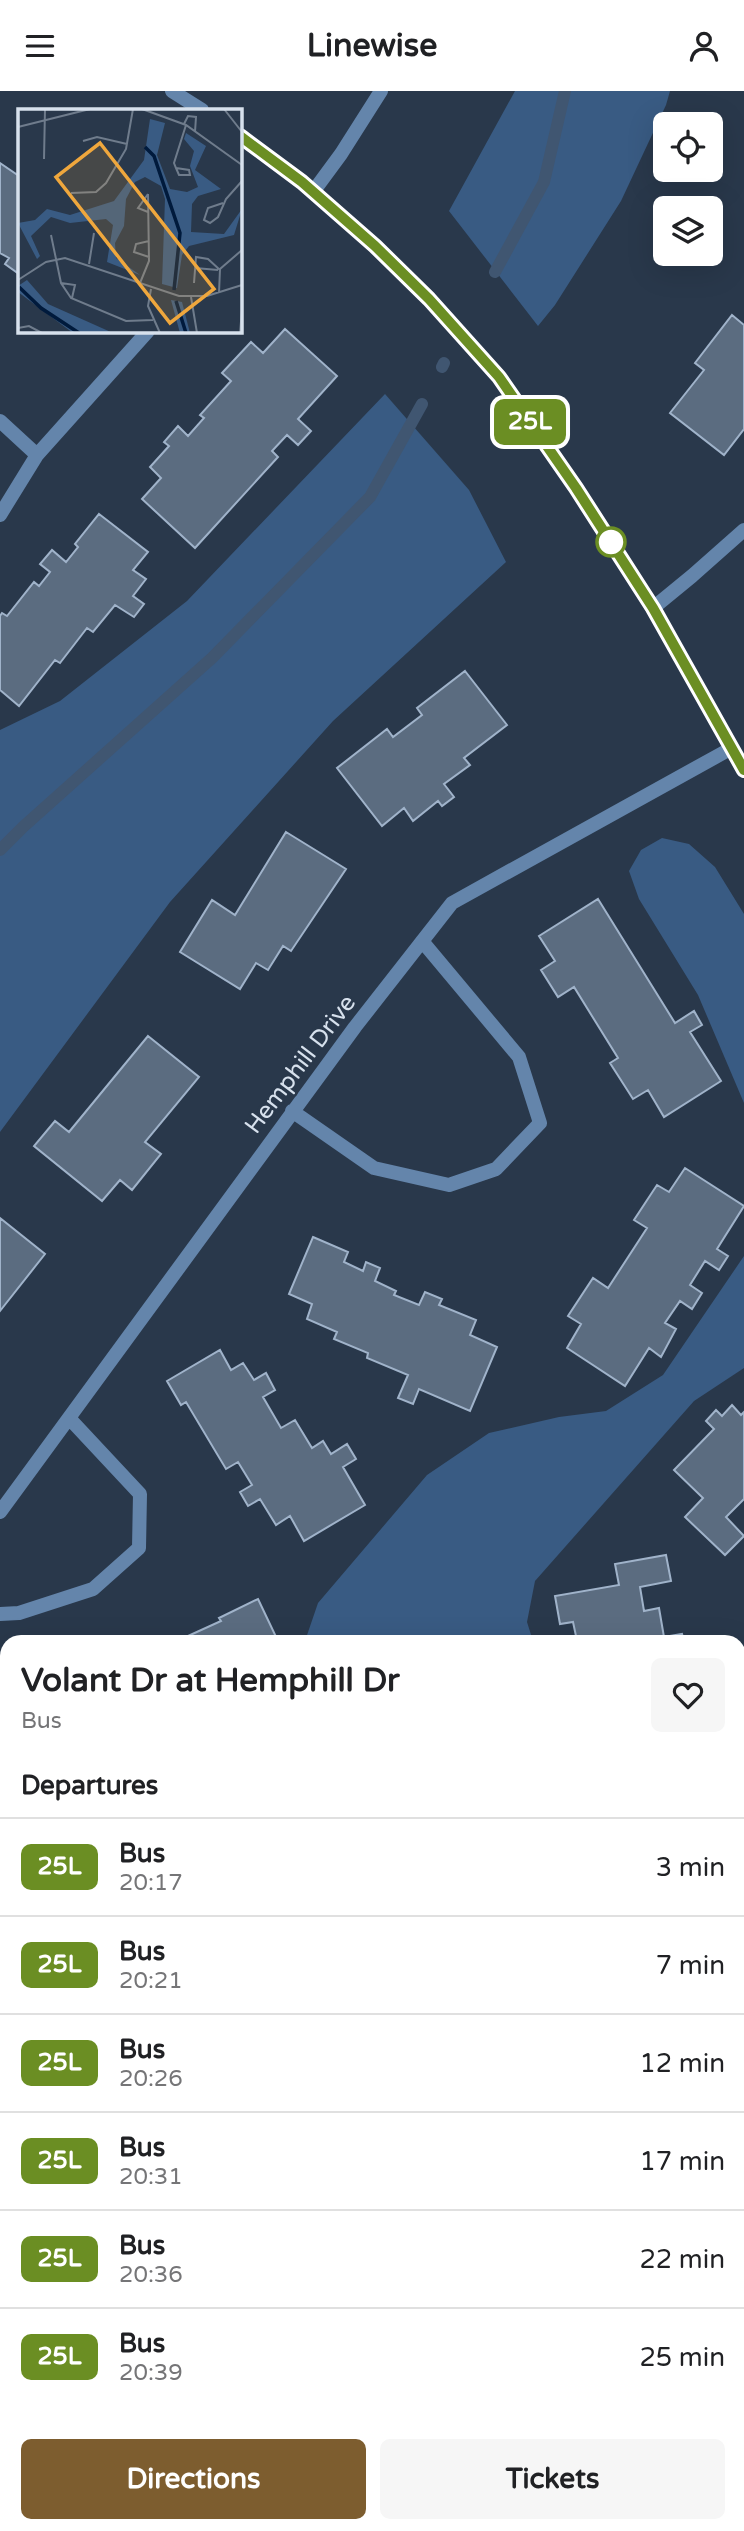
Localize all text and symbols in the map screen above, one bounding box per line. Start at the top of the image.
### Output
icon: menu [21,27,59,65]
text: Linewise [307,27,437,65]
icon: person [685,27,723,65]
inset map [18,109,242,333]
map controls [653,112,723,266]
button: locate [653,112,723,182]
button: layers [653,196,723,266]
line badge: 25L [490,399,570,445]
text: 25L [508,407,552,436]
unlabelled marker [596,527,626,557]
street label: Hemphill Drive [239,989,362,1139]
button: heart [651,1658,725,1732]
text: Volant Dr at Hemphill Dr [21,1661,400,1700]
text: Bus [21,1707,62,1735]
text: Departures [21,1770,158,1801]
text: Bus [119,1838,165,1869]
text: 25L [38,1852,81,1881]
text: 3 min [656,1852,725,1883]
text: 20:17 [119,1869,183,1897]
text: Bus [119,1936,165,1967]
text: 25L [38,1950,81,1979]
text: 7 min [656,1950,725,1981]
text: 20:21 [119,1967,183,1995]
text: Bus [119,2034,165,2065]
text: 25L [38,2048,81,2077]
text: 12 min [639,2048,725,2079]
text: 20:26 [119,2065,183,2093]
text: Bus [119,2132,165,2163]
text: 25L [38,2146,81,2175]
text: 17 min [639,2146,725,2177]
text: 20:31 [119,2163,183,2191]
text: Bus [119,2230,165,2261]
text: 25L [38,2244,81,2273]
text: 22 min [639,2244,725,2275]
text: 20:36 [119,2261,183,2289]
text: Bus [119,2328,165,2359]
text: 25L [38,2342,81,2371]
text: 25 min [639,2342,725,2373]
text: 20:39 [119,2359,183,2387]
button: Directions [21,2439,366,2519]
button: Tickets [380,2439,725,2519]

